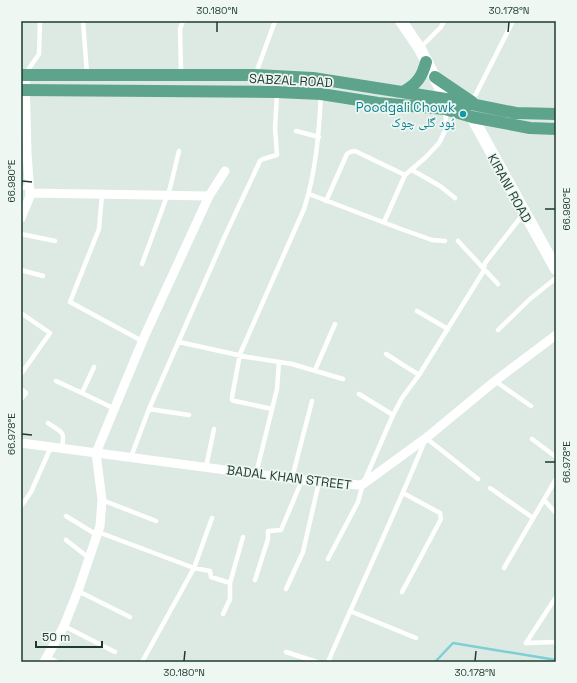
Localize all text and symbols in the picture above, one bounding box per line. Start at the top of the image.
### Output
text: 30.180°N [196,4,238,17]
text: 30.178°N [489,4,529,17]
street label: SABZAL ROAD [249,70,333,91]
place label: Poodgali Chowk پُود گلی چوک [356,99,455,131]
marker: Poodgali Chowk پُود گلی چوک [458,109,468,119]
street label: KIRANI ROAD [484,151,535,226]
text: 66.980°E [5,159,18,202]
text: 66.980°E [560,187,573,230]
text: 66.978°E [5,413,18,455]
text: 66.978°E [560,441,573,483]
street label: BADAL KHAN STREET [225,461,353,494]
scale bar [36,623,102,649]
text: 50 m [42,629,70,645]
text: 30.180°N [163,666,205,679]
text: 30.178°N [455,666,495,679]

